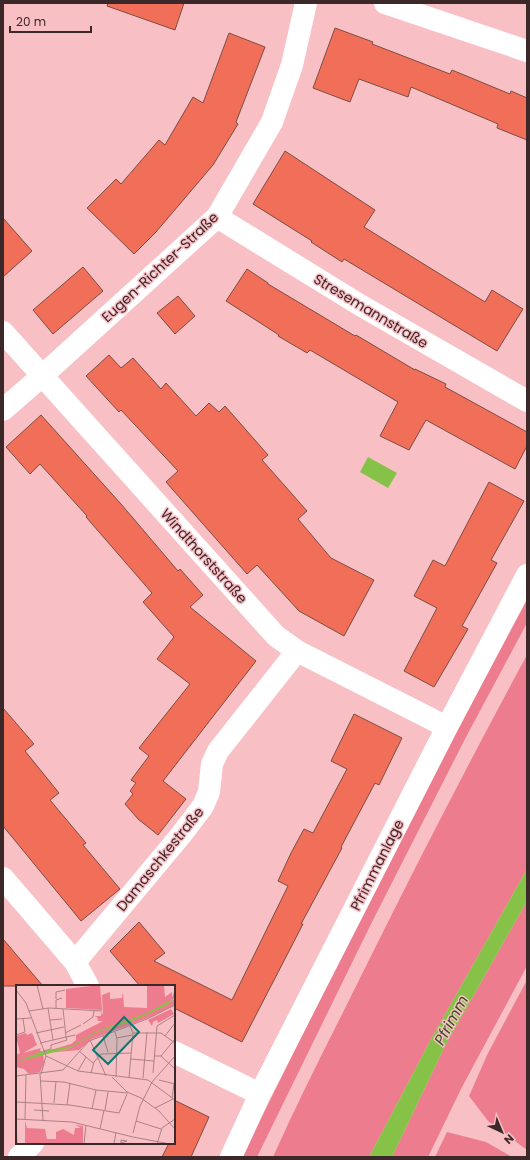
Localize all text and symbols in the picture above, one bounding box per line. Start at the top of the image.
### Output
scale bar [10,8,91,34]
text: 20 m [16,13,46,30]
street label: Eugen-Richter-Straße [97,207,223,327]
street label: Stresemannstraße [310,269,432,353]
street label: Windthorststraße [156,504,252,608]
street label: Damaschkestraße [112,802,209,916]
street label: Pfrimmanlage [345,816,409,914]
inset map [16,985,175,1144]
water label: Pfrimm [429,991,473,1049]
north arrow [482,1112,522,1152]
text: N [500,1131,517,1148]

